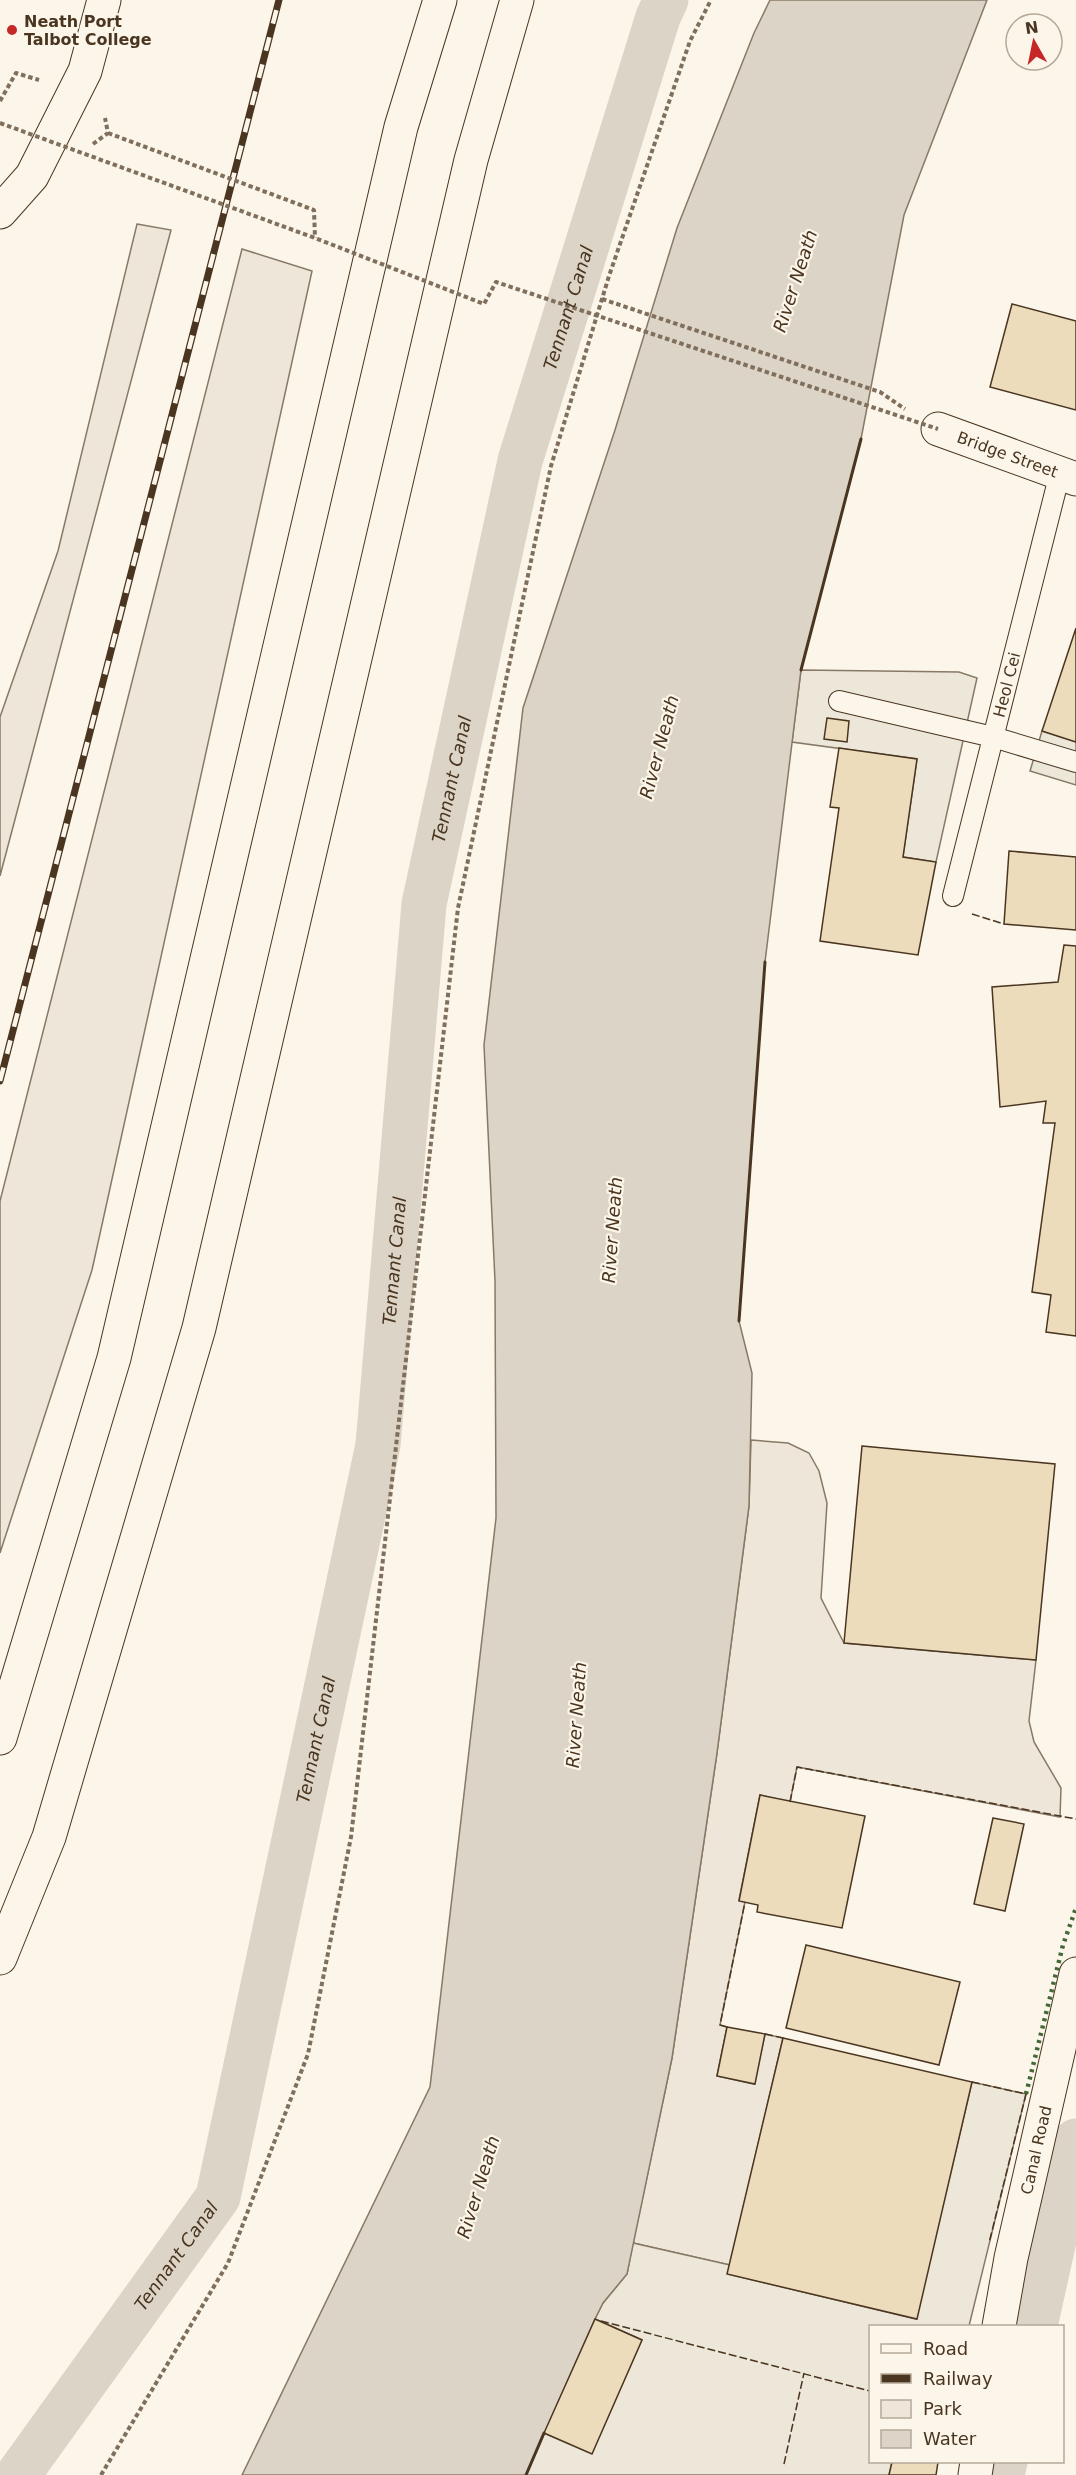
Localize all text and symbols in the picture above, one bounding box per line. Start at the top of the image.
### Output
place label: Neath Port Talbot College [24,12,152,49]
north arrow [1004,12,1064,72]
text: N [1024,17,1040,38]
marker: Neath Port Talbot College [5,23,19,37]
water label: River Neath [769,227,821,335]
water label: Tennant Canal [538,243,597,372]
street label: Bridge Street [955,427,1061,481]
street label: Heol Cei [989,650,1024,719]
water label: River Neath [635,693,683,801]
water label: Tennant Canal [427,714,475,844]
water label: River Neath [598,1176,626,1284]
water label: Tennant Canal [378,1196,410,1326]
water label: River Neath [562,1661,590,1769]
water label: Tennant Canal [292,1674,339,1805]
street label: Canal Road [1016,2104,1055,2196]
water label: River Neath [452,2133,504,2241]
water label: Tennant Canal [129,2197,222,2314]
legend [869,2325,1064,2463]
text: Road [923,2338,968,2359]
text: Railway [923,2368,993,2389]
text: Park [923,2398,962,2419]
text: Water [923,2428,977,2449]

